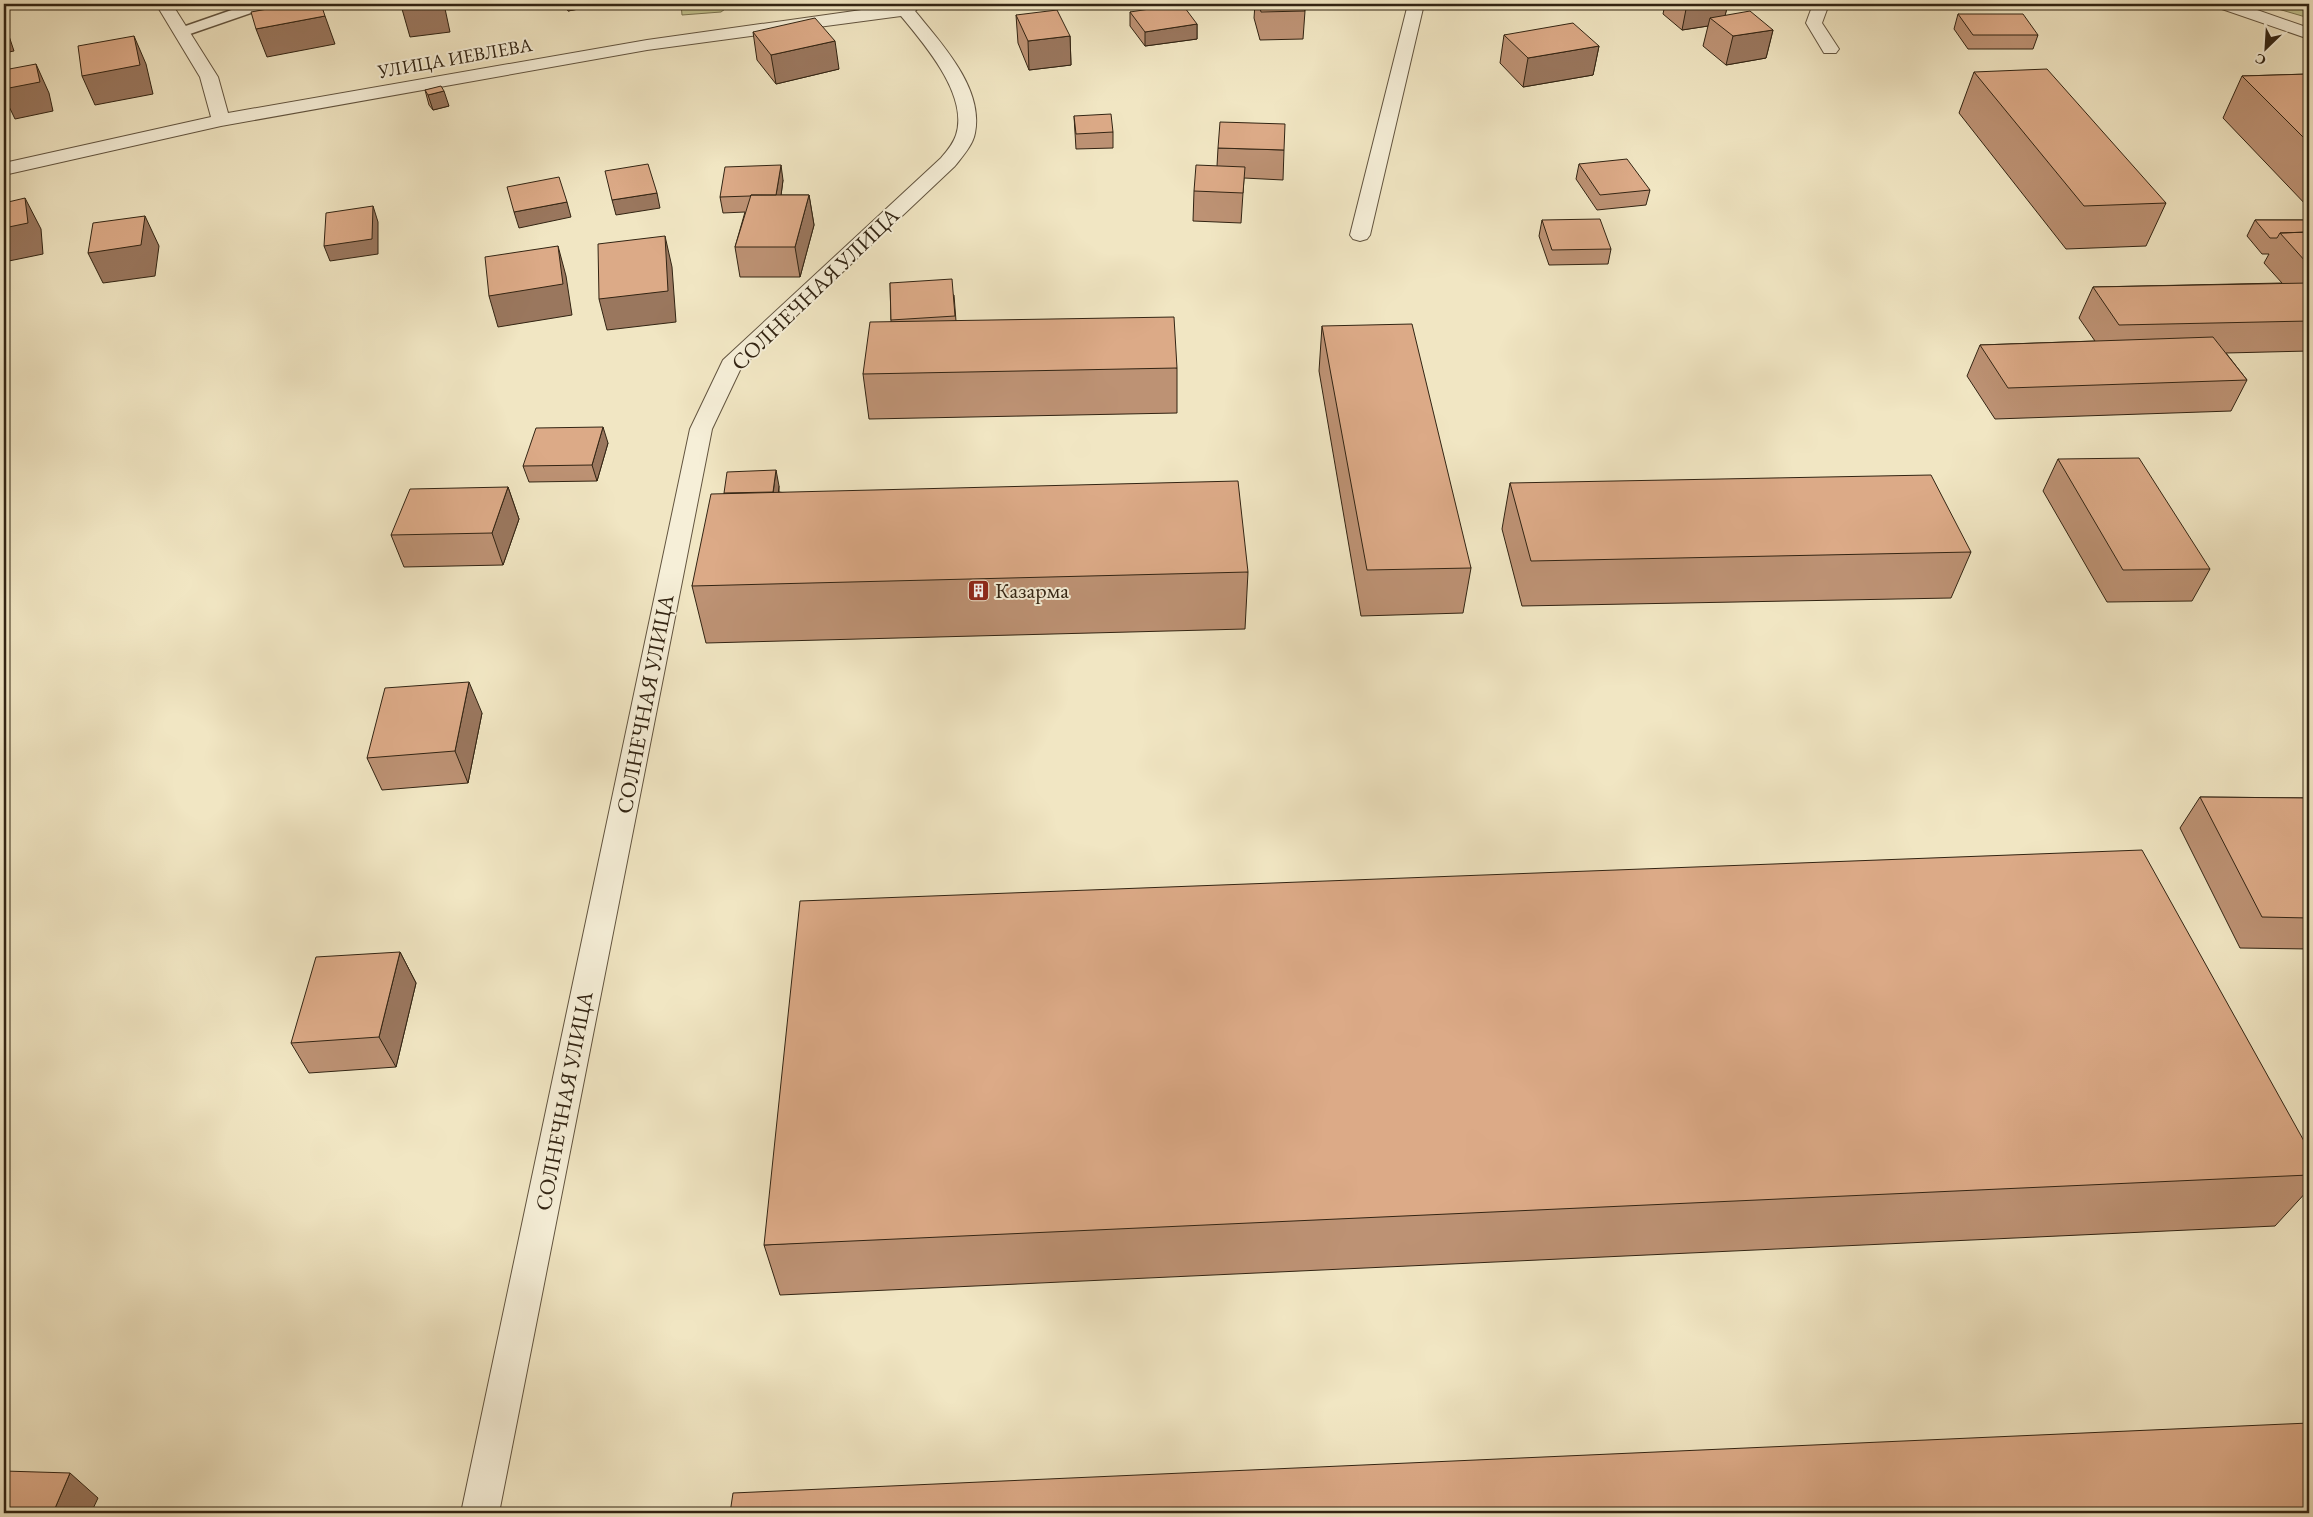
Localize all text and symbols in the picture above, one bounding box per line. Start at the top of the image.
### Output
north arrow [2240,22,2290,72]
street label: УЛИЦА ИЕВЛЕВА [375,32,535,84]
text: С [2252,49,2269,70]
street label: СОЛНЕЧНАЯ УЛИЦА [725,201,906,377]
place label: Казарма [995,576,1069,605]
building icon: Казарма [967,578,991,602]
street label: СОЛНЕЧНАЯ УЛИЦА [609,591,681,816]
street label: СОЛНЕЧНАЯ УЛИЦА [528,988,600,1213]

